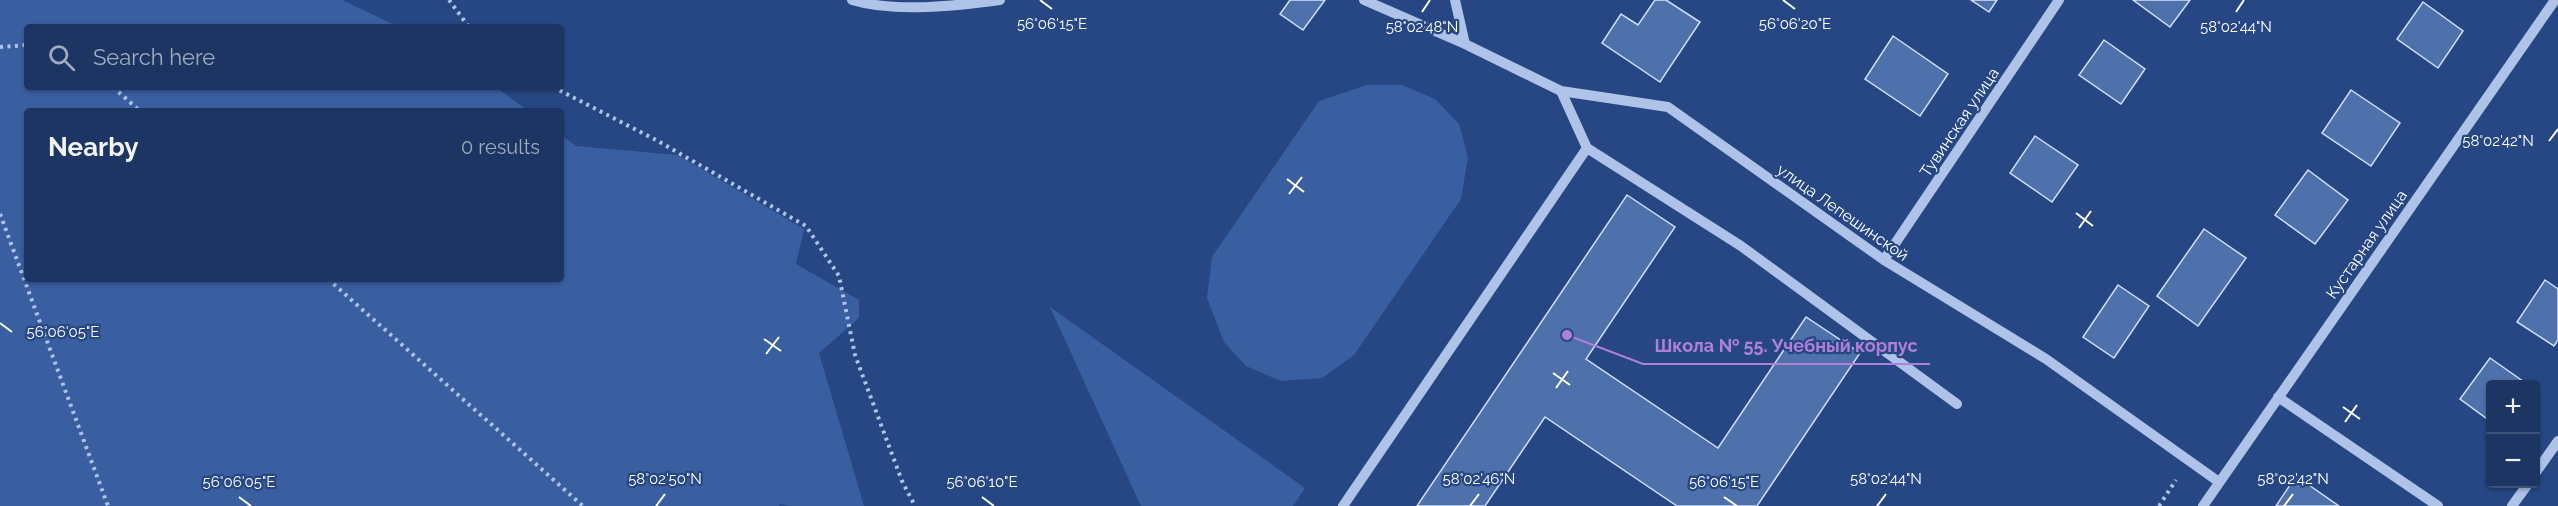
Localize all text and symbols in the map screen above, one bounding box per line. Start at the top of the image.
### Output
text: 56°06'15"E [1017,15,1087,33]
text: 56°06'20"E [1759,15,1831,33]
text: 58°02'48"N [1386,18,1458,36]
text: 58°02'44"N [2200,18,2272,36]
search box [24,24,564,90]
icon: search [45,41,78,74]
text: Search here [93,44,215,70]
street label: Тувинская улица [1916,64,2003,180]
text: Nearby [48,132,138,162]
text: 58°02'42"N [2462,132,2534,150]
text: 0 results [461,135,540,159]
street label: улица Лепешинской [1773,160,1912,265]
street label: Кустарная улица [2322,186,2411,302]
text: 56°06'05"E [27,323,99,341]
callout: Школа № 55. Учебный корпус [1643,328,1930,364]
text: Школа № 55. Учебный корпус [1654,335,1918,356]
map controls [2486,380,2540,488]
button: + [2486,380,2540,434]
button: − [2486,434,2540,488]
text: 58°02'50"N [628,470,702,488]
text: 58°02'46"N [1443,470,1515,488]
text: 58°02'44"N [1850,470,1922,488]
text: 58°02'42"N [2257,470,2329,488]
text: 56°06'05"E [203,473,275,491]
text: 56°06'10"E [946,473,1018,491]
text: 56°06'15"E [1689,473,1759,491]

